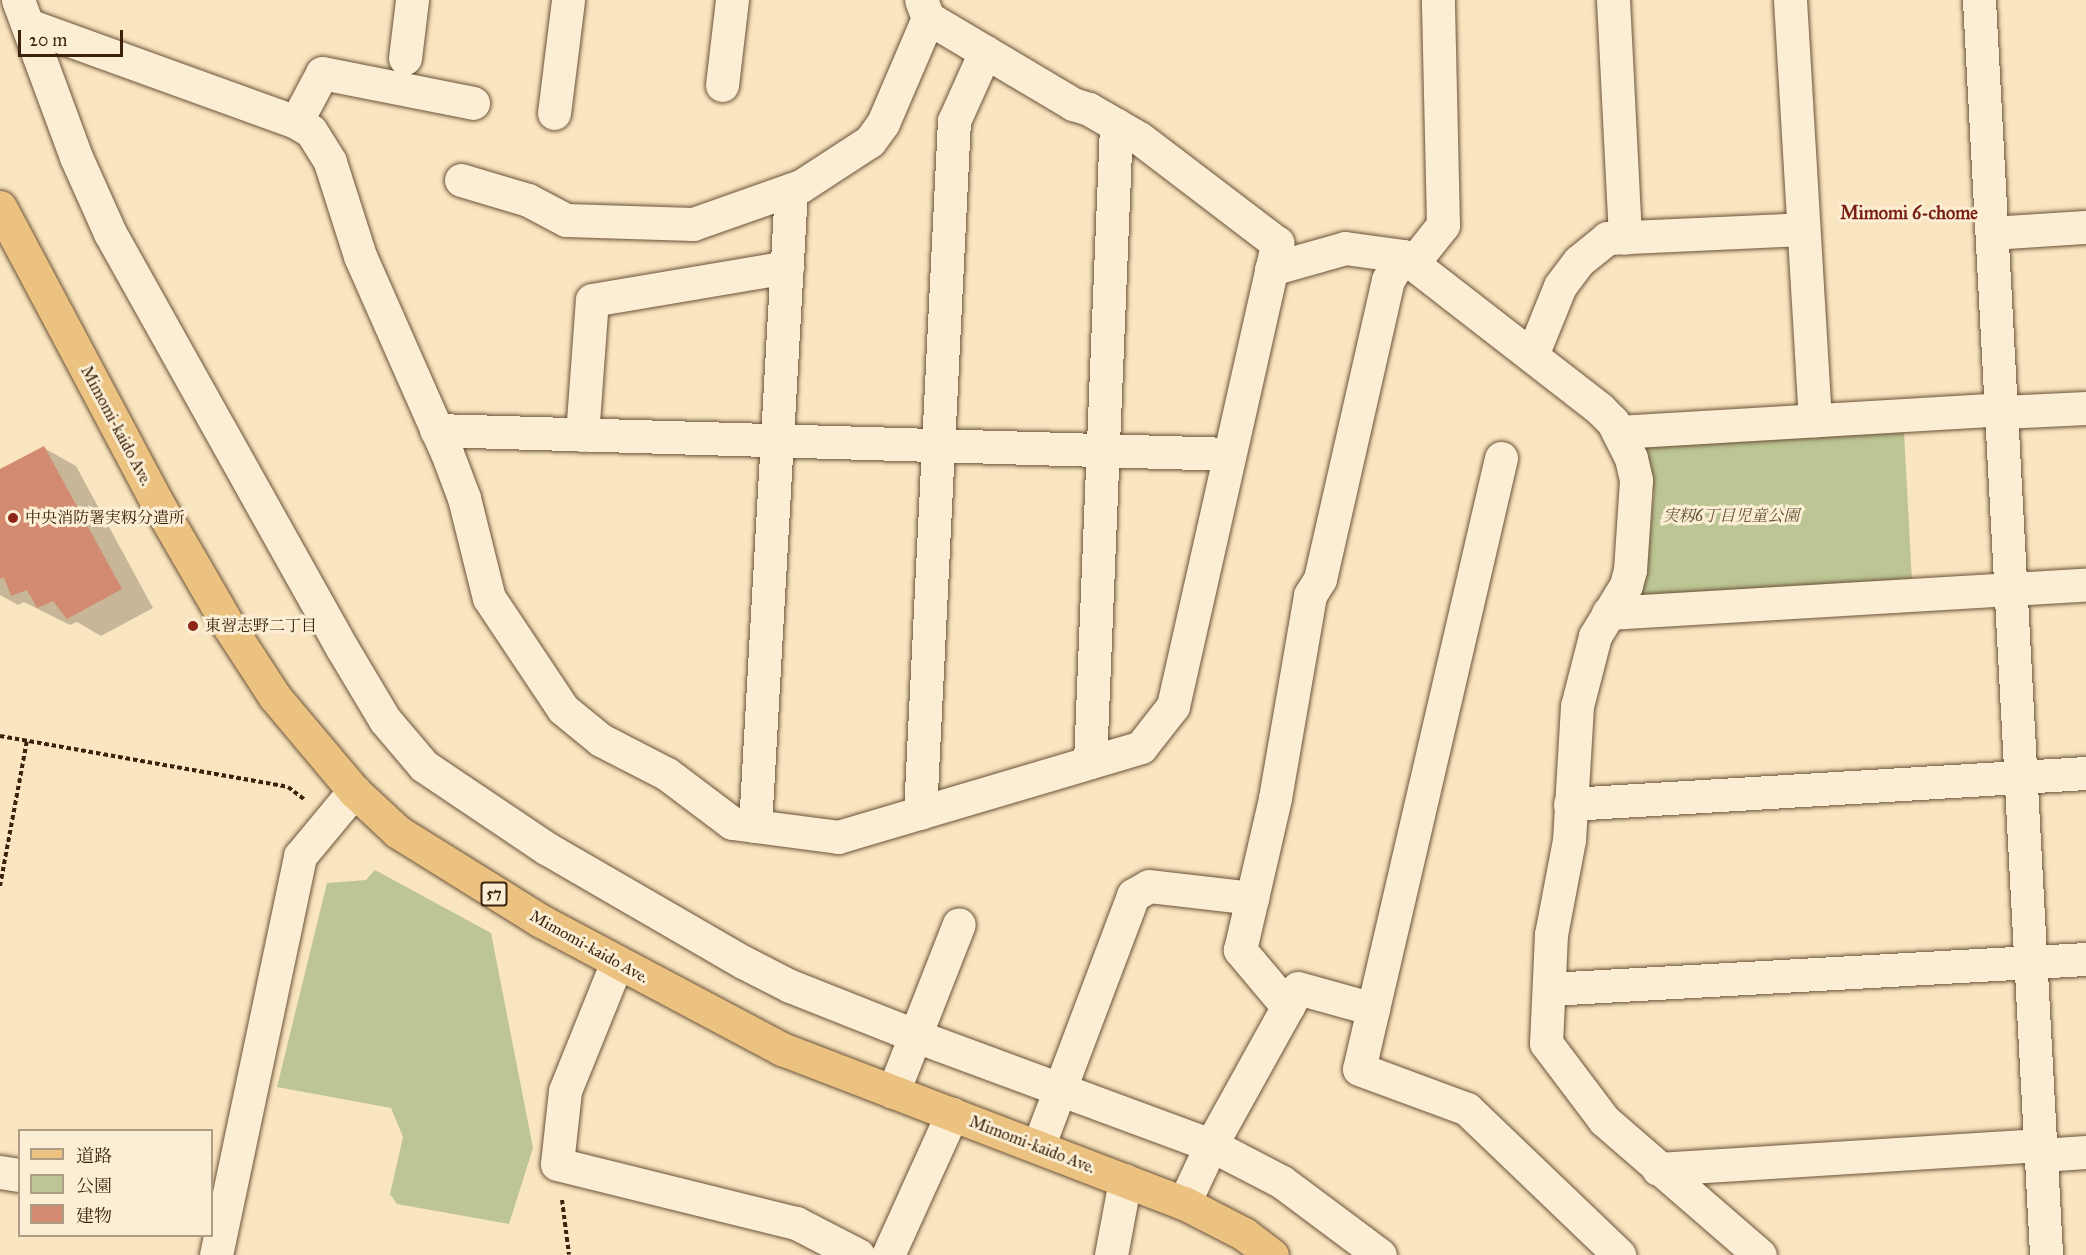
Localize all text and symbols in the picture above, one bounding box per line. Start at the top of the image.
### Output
scale bar [21,18,126,56]
text: 20 m [29,29,67,51]
district label: Mimomi 6-chome [1840,202,1978,224]
street label: Mimomi-kaido Ave. [76,363,156,489]
park label: 実籾6丁目児童公園 [1663,506,1799,526]
place label: 中央消防署実籾分遣所 [25,508,185,528]
marker: 中央消防署実籾分遣所 [6,511,20,525]
place label: 東習志野二丁目 [205,616,317,636]
marker: 東習志野二丁目 [186,619,200,633]
road number: 57 [480,882,508,906]
street label: Mimomi-kaido Ave. [526,906,652,988]
street label: Mimomi-kaido Ave. [967,1112,1097,1178]
legend [18,1129,213,1237]
text: 道路 [76,1145,112,1167]
text: 公園 [76,1175,112,1197]
text: 建物 [76,1205,112,1227]

